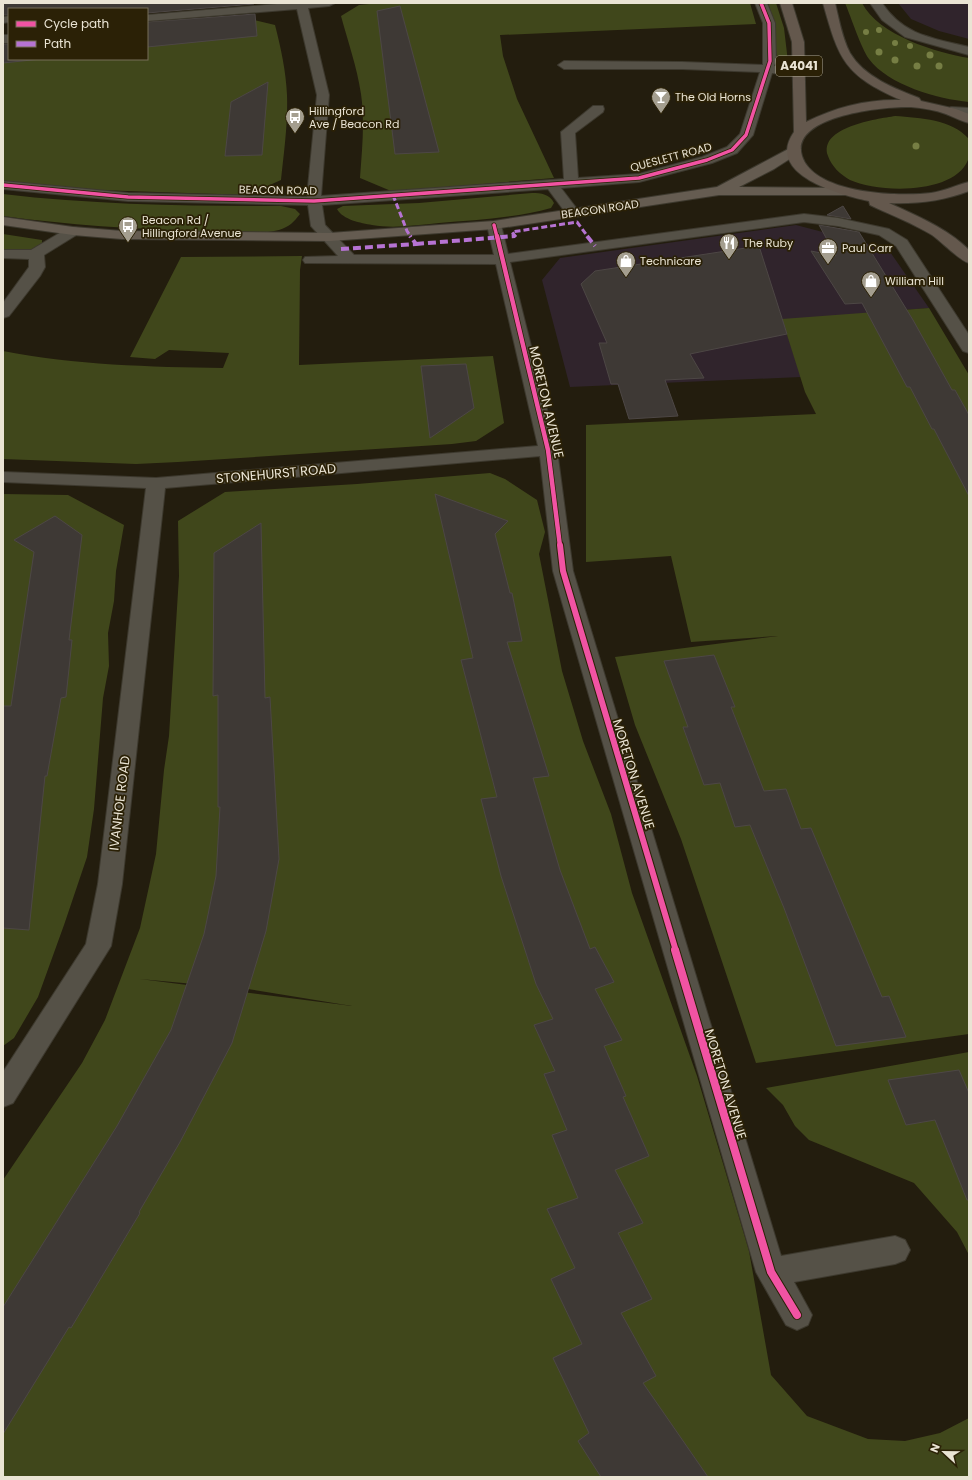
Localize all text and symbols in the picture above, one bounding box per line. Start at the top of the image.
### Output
legend [8,8,148,60]
text: Cycle path [44,15,109,32]
text: Path [44,35,71,52]
road number: A4041 [776,56,822,76]
bar icon: The Old Horns [650,86,672,114]
place label: The Old Horns [675,89,751,105]
place label: Hillingford Ave / Beacon Rd [309,103,399,132]
bus stop icon: Hillingford Ave / Beacon Rd [284,106,306,134]
street label: QUESLETT ROAD [628,138,714,176]
street label: BEACON ROAD [239,181,317,199]
street label: BEACON ROAD [560,196,640,222]
place label: Beacon Rd / Hillingford Avenue [142,212,242,241]
bus stop icon: Beacon Rd / Hillingford Avenue [117,215,139,243]
restaurant icon: The Ruby [718,232,740,260]
place label: The Ruby [743,235,794,251]
office icon: Paul Carr [817,237,839,265]
place label: Paul Carr [842,240,893,256]
shop icon: Technicare [615,250,637,278]
place label: Technicare [640,253,701,269]
shop icon: William Hill [860,270,882,298]
place label: William Hill [885,273,944,289]
street label: MORETON AVENUE [524,344,569,460]
street label: STONEHURST ROAD [215,459,337,488]
street label: MORETON AVENUE [608,717,659,832]
street label: IVANHOE ROAD [104,755,135,852]
street label: MORETON AVENUE [700,1027,751,1142]
north arrow [924,1432,964,1472]
text: N [926,1441,944,1455]

